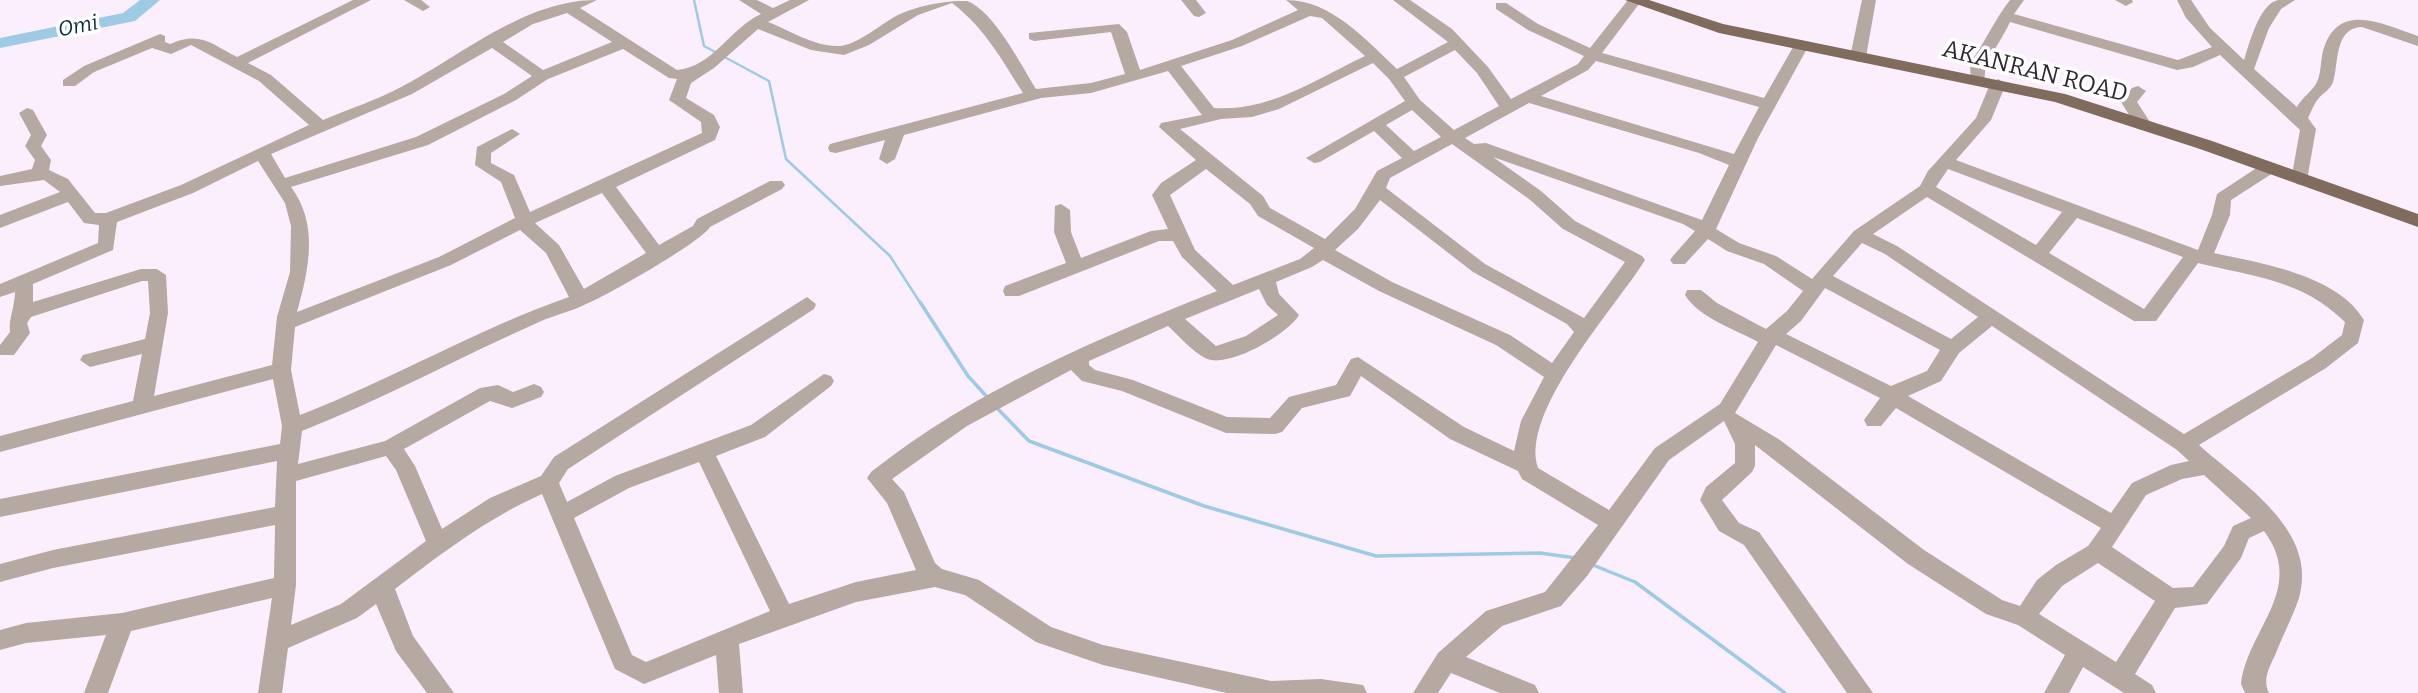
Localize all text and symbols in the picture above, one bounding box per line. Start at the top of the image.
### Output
water label: Omi [56,11,100,43]
street label: AKANRAN ROAD [1939,35,2131,109]

